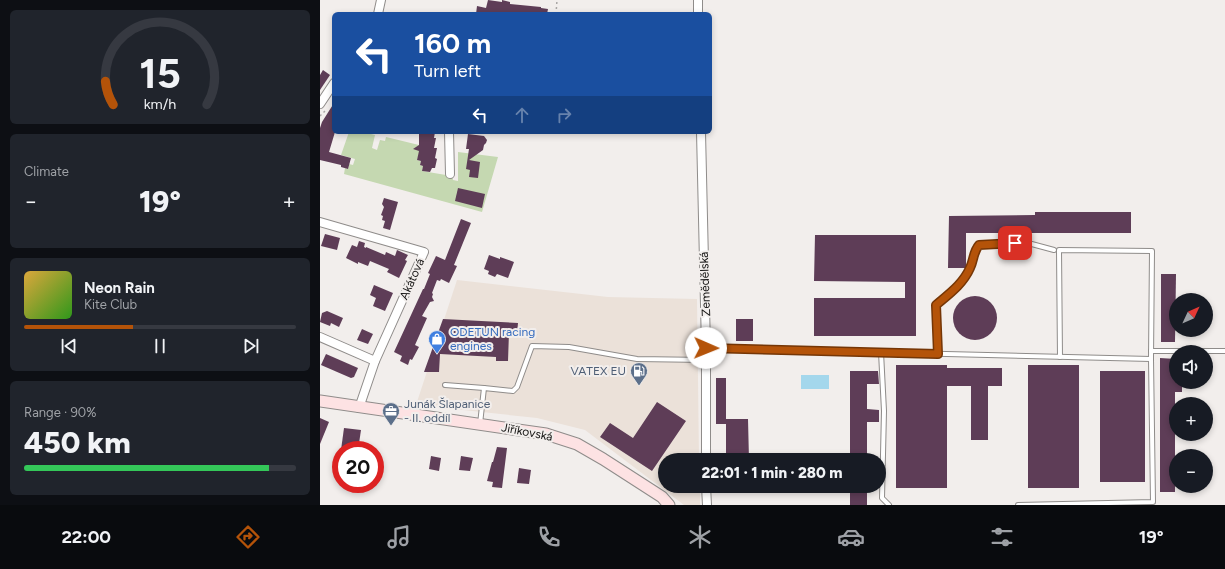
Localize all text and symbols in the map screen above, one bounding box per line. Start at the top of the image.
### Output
text: 160 m [414,26,491,60]
icon: left [348,28,400,80]
text: 15 [139,48,181,98]
text: Turn left [414,60,481,82]
text: km/h [144,94,176,112]
icon: left [469,104,491,126]
icon: ahead [511,104,533,126]
icon: right [553,104,575,126]
text: Climate [24,164,69,179]
text: 19° [139,183,181,220]
text: − [24,188,38,215]
text: + [282,188,296,215]
pin [998,226,1032,260]
icon: arrive [1004,232,1026,254]
street label: Zemědělská [697,251,713,317]
street label: Akátová [397,256,427,302]
text: Neon Rain [84,279,155,297]
north arrow [1169,293,1213,337]
map controls [1169,293,1213,493]
text: Kite Club [84,297,137,312]
place label: ODETUN racing engines [450,325,535,353]
position arrow [685,327,727,369]
shop icon: ODETUN racing engines [427,329,447,354]
icon: previous [58,335,80,357]
icon: pause [149,335,171,357]
icon: next [240,335,262,357]
button: sound [1169,345,1213,389]
fuel station icon: VATEX EU [629,361,649,386]
place label: VATEX EU [571,364,626,378]
place label: Junák Šlapanice - II. oddíl [404,397,491,425]
button: + [1169,397,1213,441]
office icon: Junák Šlapanice - II. oddíl [381,401,401,426]
text: Range · 90% [24,405,96,420]
street label: Jiříkovská [500,420,554,444]
text: 450 km [24,424,131,461]
speed limit sign: 20 [332,441,384,493]
button: − [1169,449,1213,493]
text: 22:01 · 1 min · 280 m [702,464,842,482]
icon: directions [234,523,262,551]
icon: music [385,523,413,551]
icon: phone [535,523,563,551]
icon: climate [686,523,714,551]
icon: car [837,523,865,551]
icon: filters [988,523,1016,551]
text: 22:00 [61,526,111,548]
text: 19° [1139,526,1164,548]

